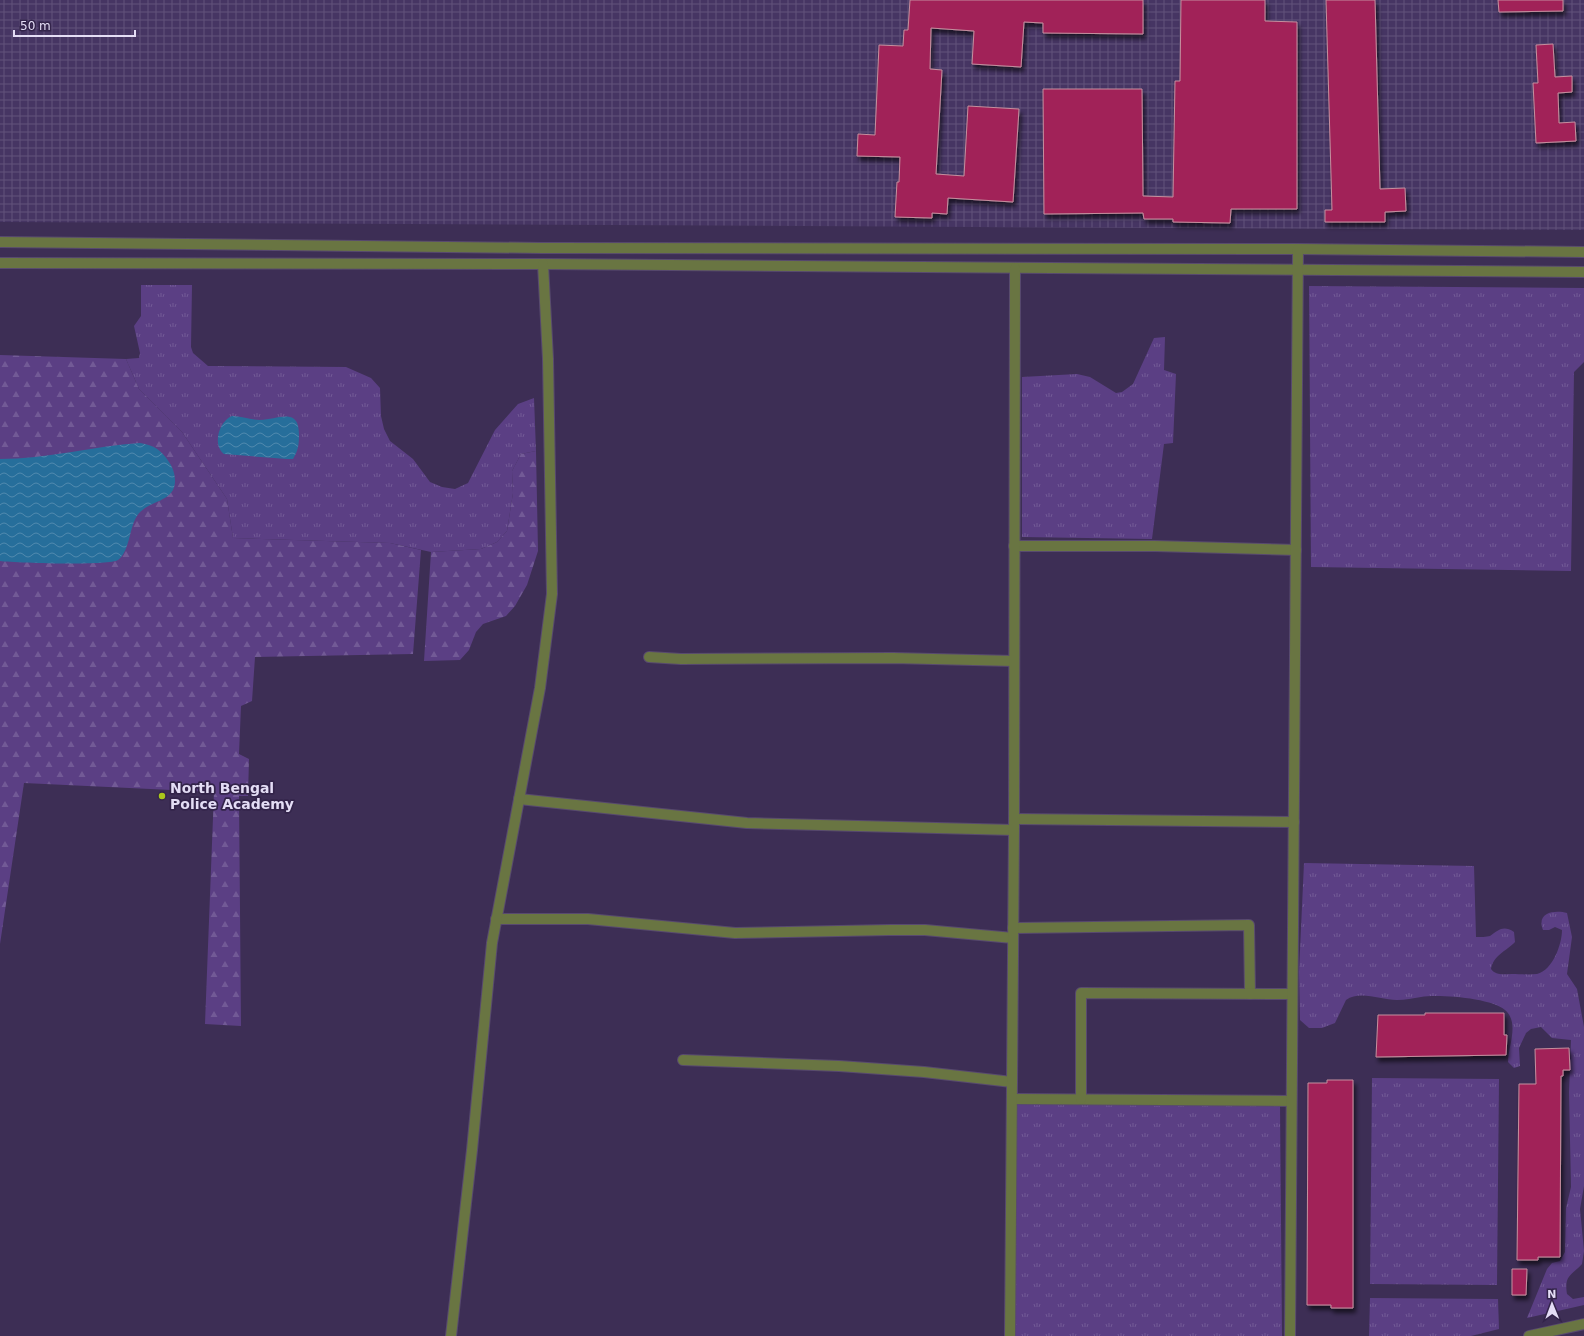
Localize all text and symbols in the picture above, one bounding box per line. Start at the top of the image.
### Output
scale bar [14,12,135,38]
text: 50 m [20,19,51,33]
place label: North Bengal Police Academy [170,780,294,812]
marker: North Bengal Police Academy [157,791,167,801]
north arrow [1532,1284,1572,1324]
text: N [1547,1288,1557,1301]

